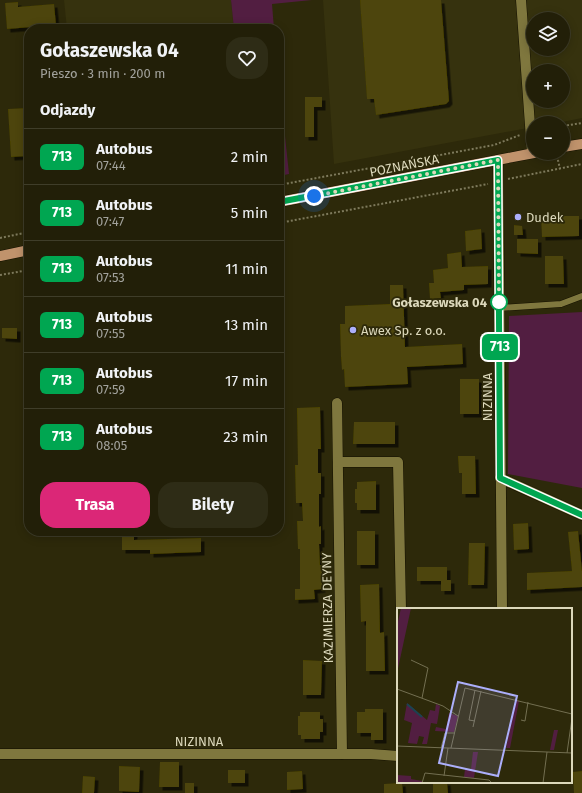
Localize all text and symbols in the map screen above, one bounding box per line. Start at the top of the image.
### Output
map controls [526,12,570,160]
button: layers [526,12,570,56]
button: heart [226,37,268,79]
text: Gołaszewska 04 [40,39,179,62]
button: + [526,64,570,108]
text: Pieszo · 3 min · 200 m [40,66,165,81]
text: Odjazdy [40,101,95,119]
button: − [526,116,570,160]
text: Autobus [96,140,153,158]
text: 713 [52,148,72,165]
text: 2 min [231,148,268,166]
street label: POZNAŃSKA [368,150,441,180]
text: 07:44 [96,158,126,173]
your location [304,186,324,206]
text: Autobus [96,196,153,214]
text: 713 [52,204,72,221]
text: 5 min [231,204,268,222]
place label: Dudek [526,210,564,225]
marker: Dudek [513,212,523,222]
text: 07:47 [96,214,124,229]
text: Autobus [96,252,153,270]
text: 713 [52,260,72,277]
text: 11 min [225,260,268,278]
text: 07:53 [96,270,125,285]
marker: Gołaszewska 04 [490,293,508,311]
place label: Gołaszewska 04 [392,295,488,310]
text: Autobus [96,308,153,326]
text: 713 [52,316,72,333]
text: 13 min [224,316,268,334]
place label: Awex Sp. z o.o. [361,323,446,338]
marker: Awex Sp. z o.o. [348,325,358,335]
text: 07:55 [96,326,125,341]
line badge: 713 [477,334,523,360]
text: 713 [490,338,510,355]
text: Autobus [96,364,153,382]
text: 713 [52,372,72,389]
text: 17 min [225,372,268,390]
street label: NIZINNA [480,372,495,421]
text: 07:59 [96,382,125,397]
text: Autobus [96,420,153,438]
text: 713 [52,428,72,445]
text: 23 min [223,428,268,446]
text: 08:05 [96,438,127,453]
button: Trasa [40,482,150,528]
button: Bilety [158,482,268,528]
street label: KAZIMIERZA DEYNY [319,552,336,663]
inset map [397,608,572,783]
street label: NIZINNA [175,734,224,749]

